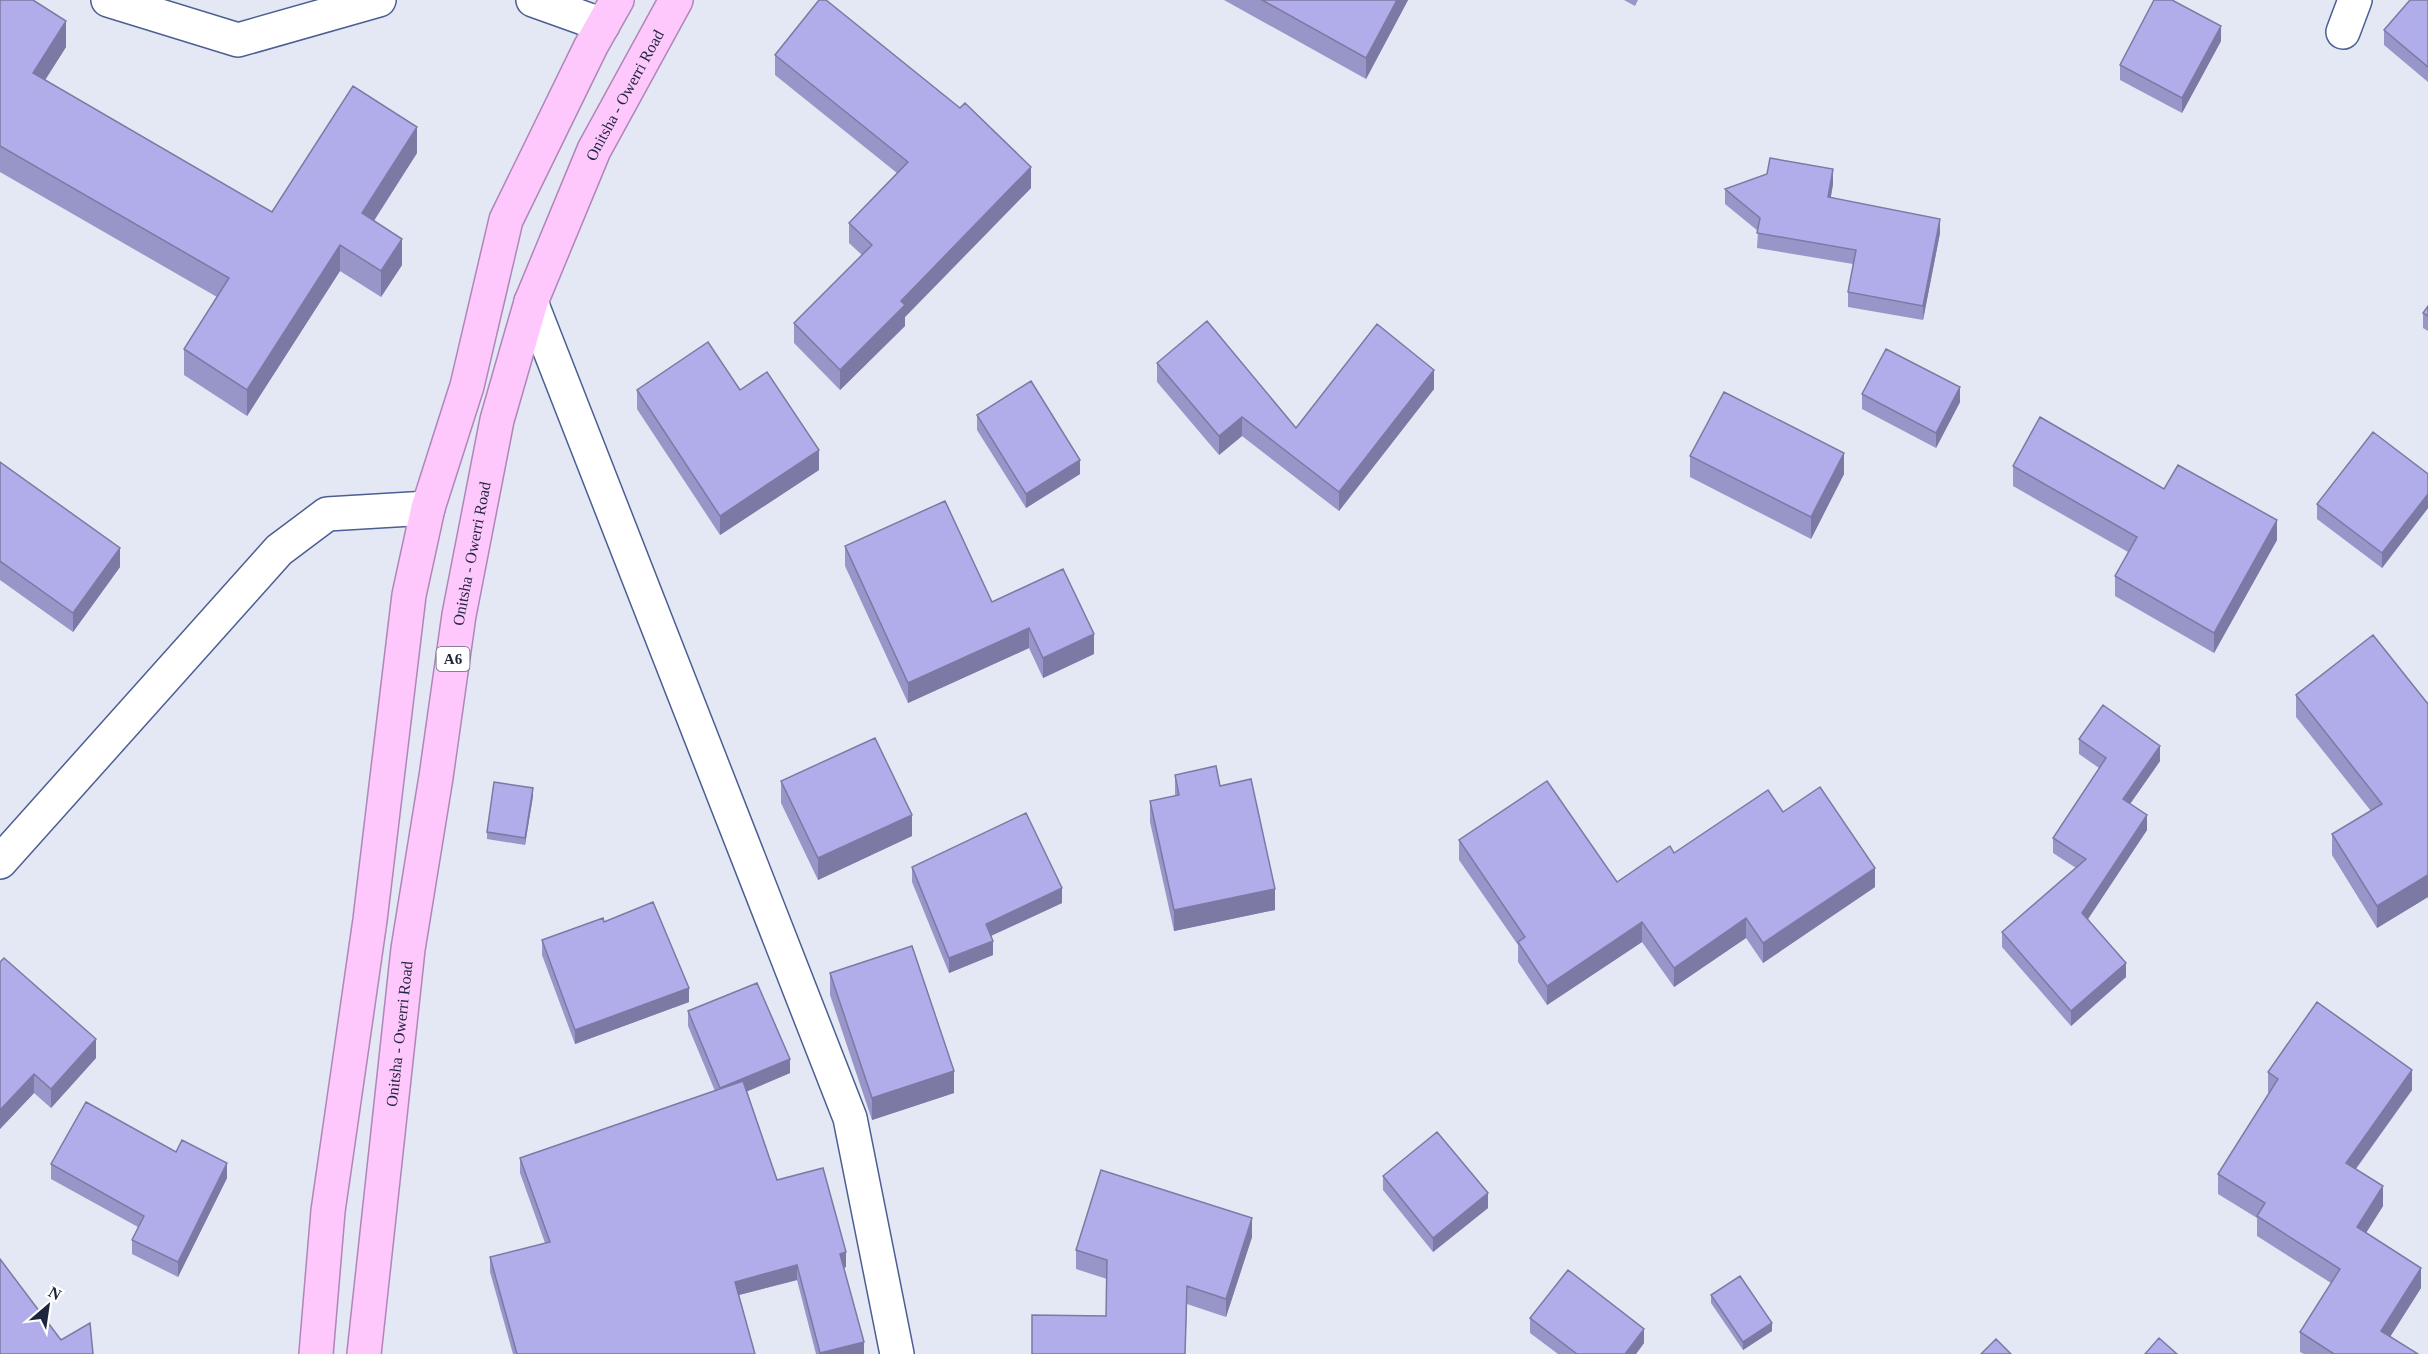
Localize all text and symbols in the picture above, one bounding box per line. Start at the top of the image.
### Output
street label: Onitsha - Owerri Road [582,27,667,163]
street label: Onitsha - Owerri Road [449,480,493,626]
road number: A6 [436,647,470,671]
street label: Onitsha - Owerri Road [382,960,415,1108]
north arrow [18,1276,78,1336]
text: N [46,1283,65,1304]

